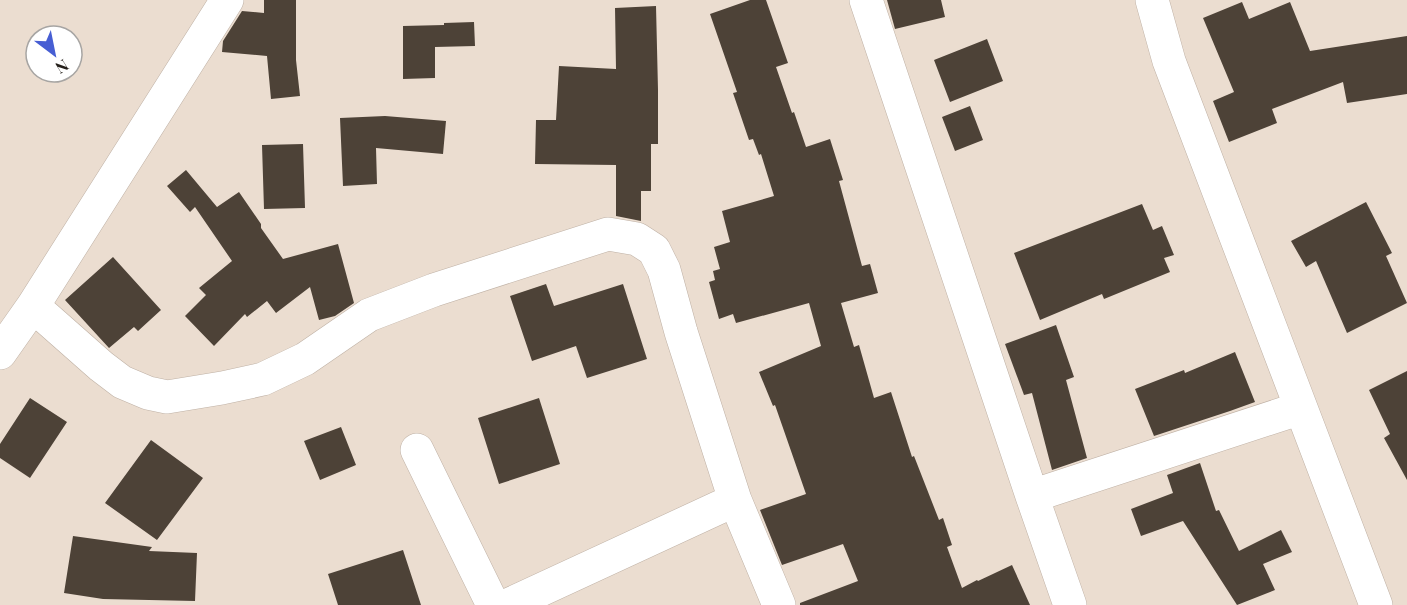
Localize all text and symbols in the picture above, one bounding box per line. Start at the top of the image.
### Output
north arrow [24,24,84,84]
text: N [51,55,73,79]

